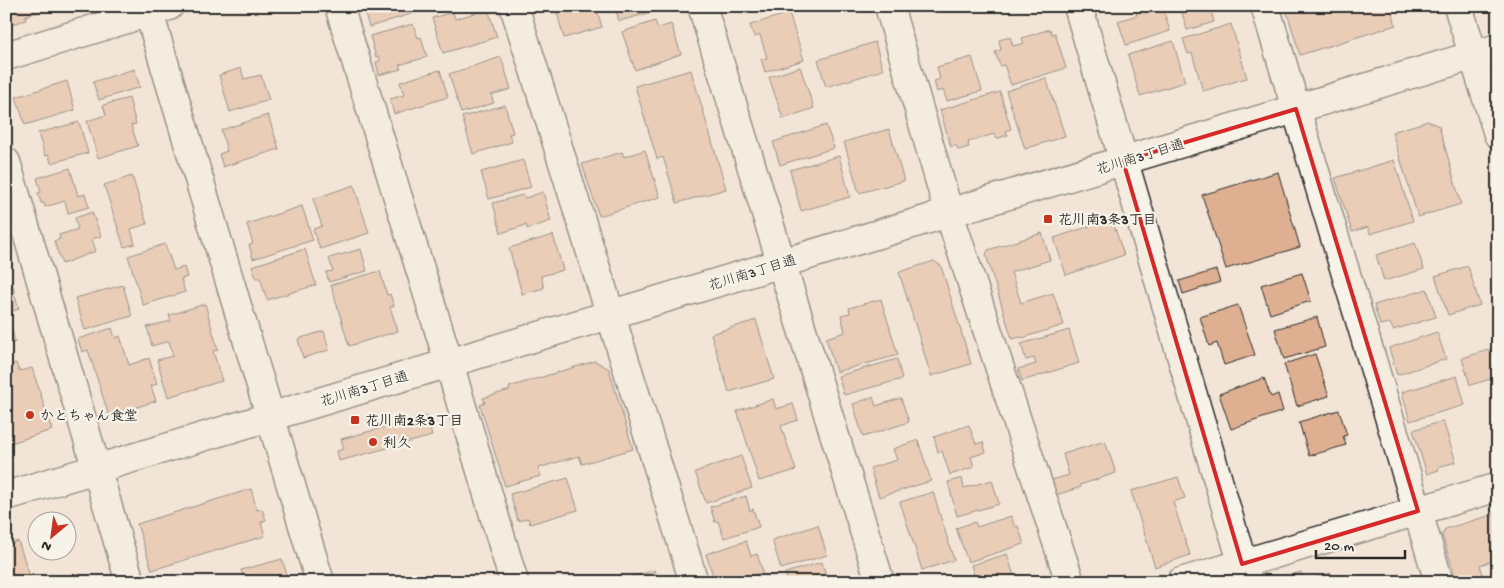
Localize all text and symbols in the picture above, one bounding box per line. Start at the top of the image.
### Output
street label: 花川南3丁目通 [1095,137,1187,180]
place label: 花川南3条3丁目 [1058,212,1157,230]
marker: 花川南3条3丁目 [1042,213,1054,225]
street label: 花川南3丁目通 [707,253,799,296]
street label: 花川南3丁目通 [319,369,411,412]
marker: かとちゃん食堂 [24,409,36,421]
place label: かとちゃん食堂 [40,409,138,426]
place label: 花川南2条3丁目 [365,413,463,431]
marker: 花川南2条3丁目 [349,414,361,426]
marker: 利久 [367,436,379,448]
place label: 利久 [383,436,411,453]
north arrow [28,510,78,560]
scale bar [1316,528,1405,560]
text: N [39,536,55,555]
text: 20 m [1324,538,1354,556]

